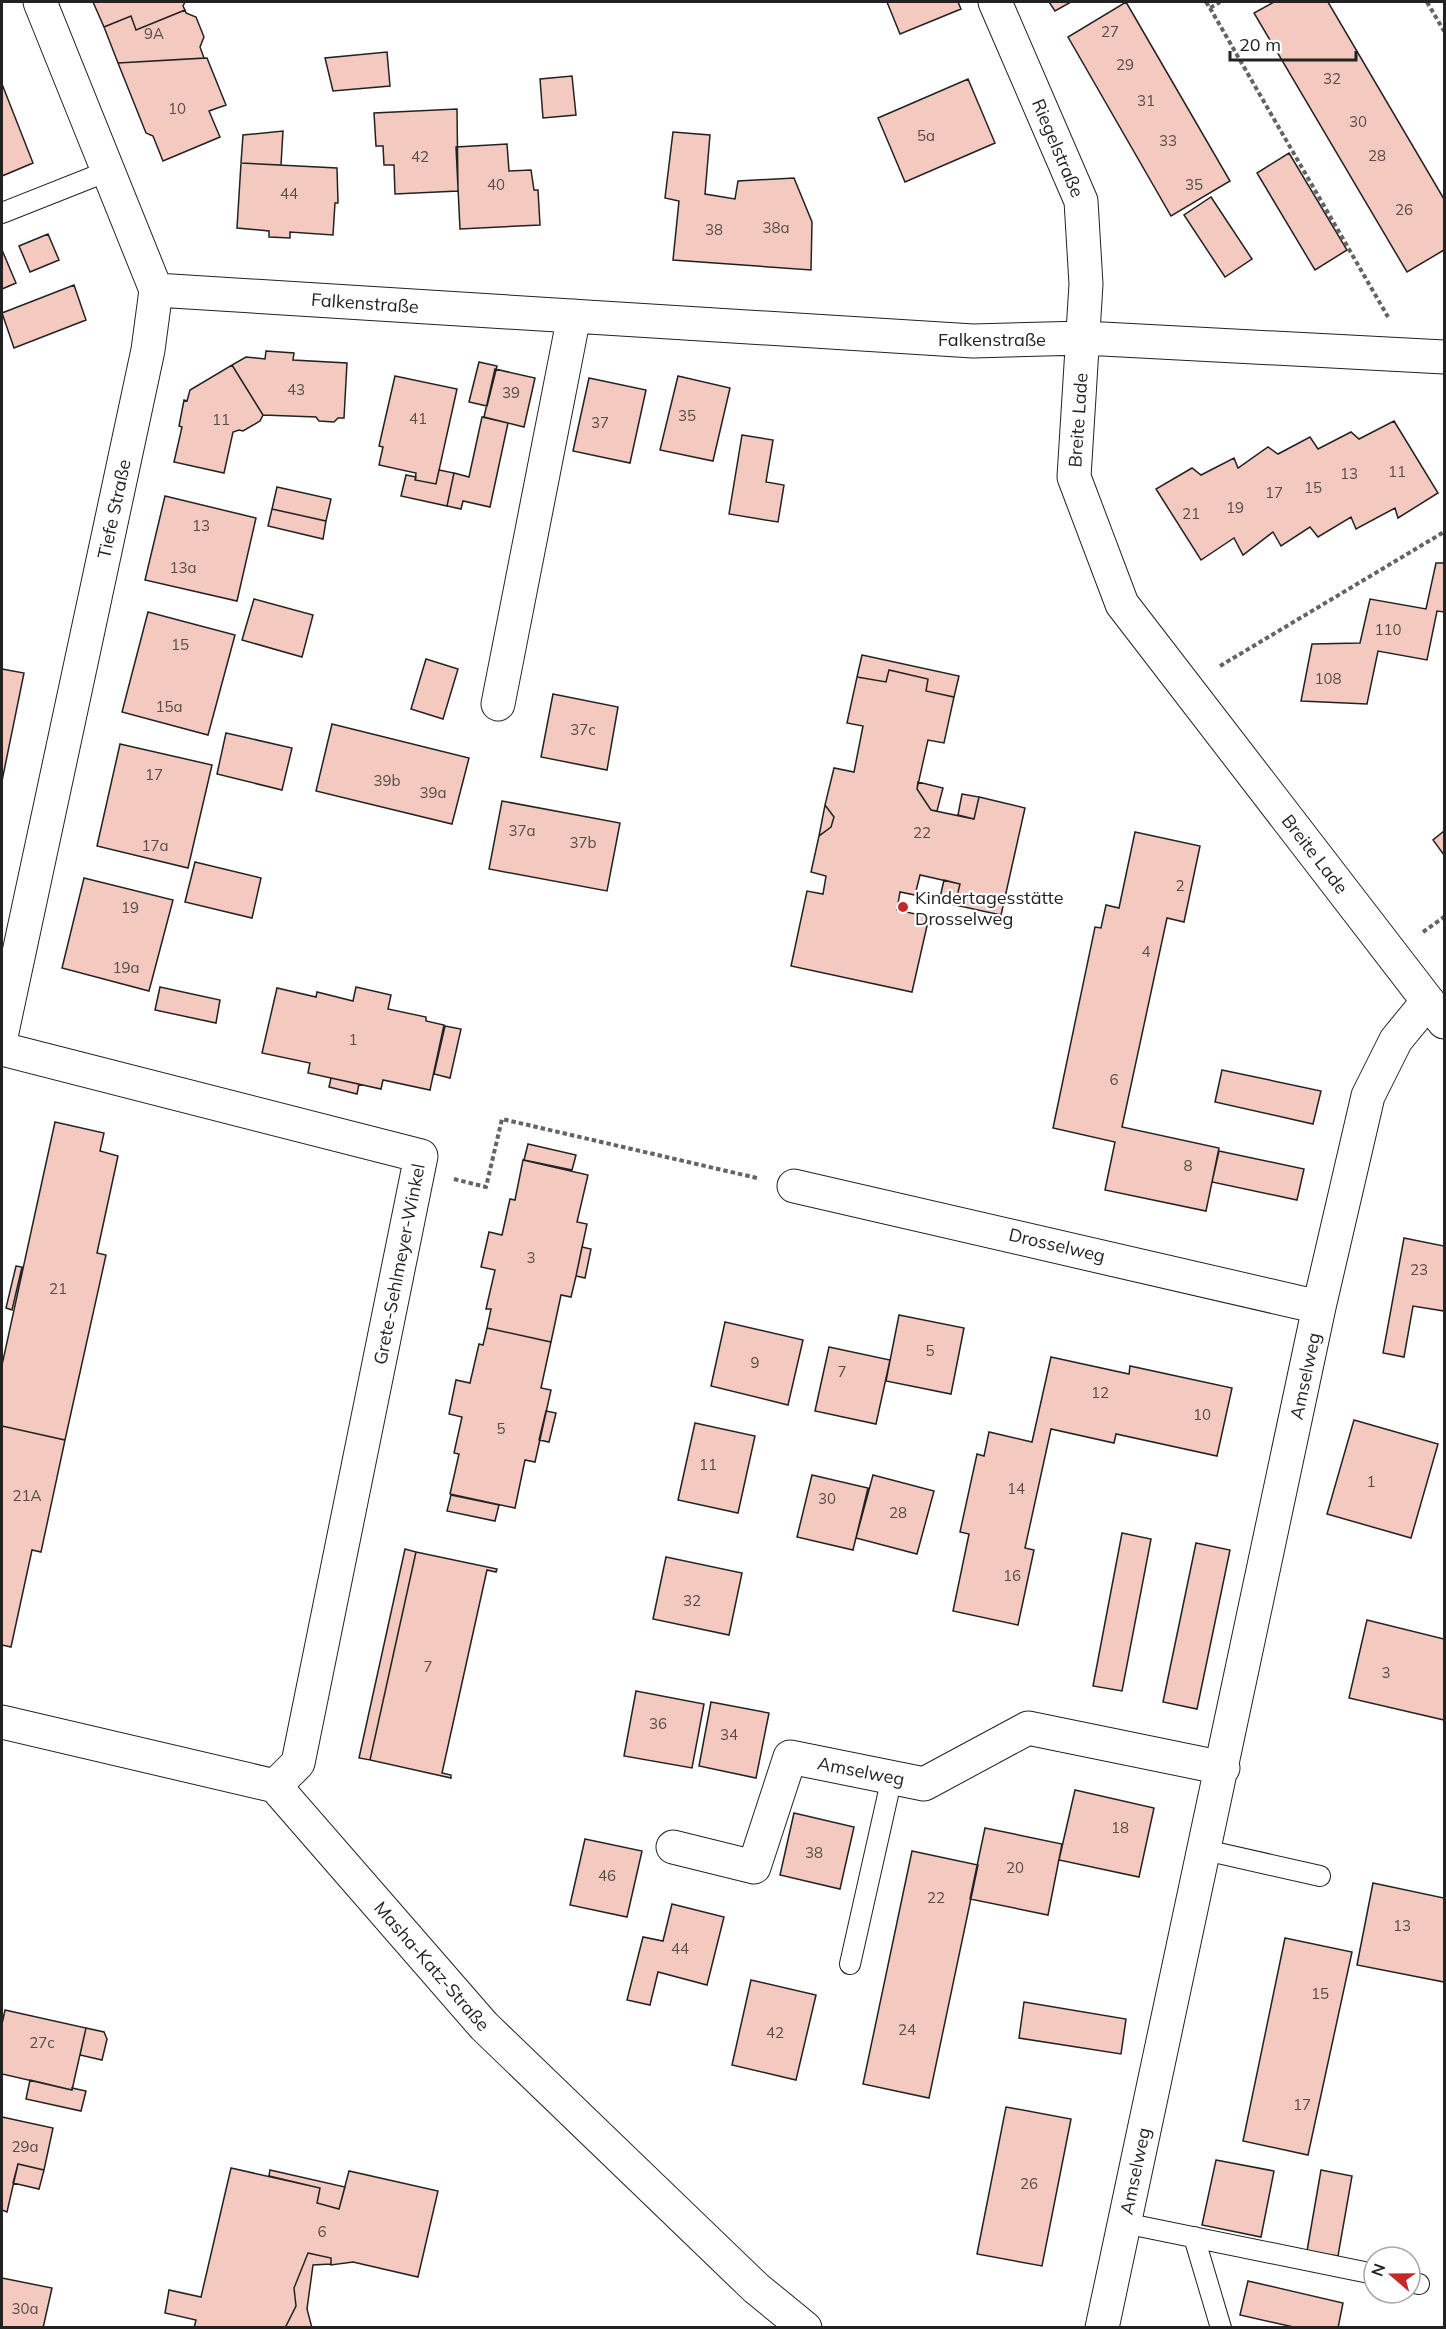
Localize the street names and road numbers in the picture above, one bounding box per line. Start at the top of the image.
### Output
street label: Riegelstraße [1027,95,1089,201]
street label: Falkenstraße [310,288,420,318]
street label: Falkenstraße [938,328,1046,351]
street label: Breite Lade [1063,372,1093,468]
street label: Tiefe Straße [92,457,136,561]
street label: Breite Lade [1277,810,1353,898]
street label: Grete-Sehlmeyer-Winkel [368,1161,430,1367]
street label: Drosselweg [1007,1223,1107,1267]
street label: Amselweg [1285,1330,1325,1422]
street label: Amselweg [816,1751,906,1791]
street label: Masha-Katz-Straße [369,1896,495,2036]
street label: Amselweg [1115,2125,1155,2217]

